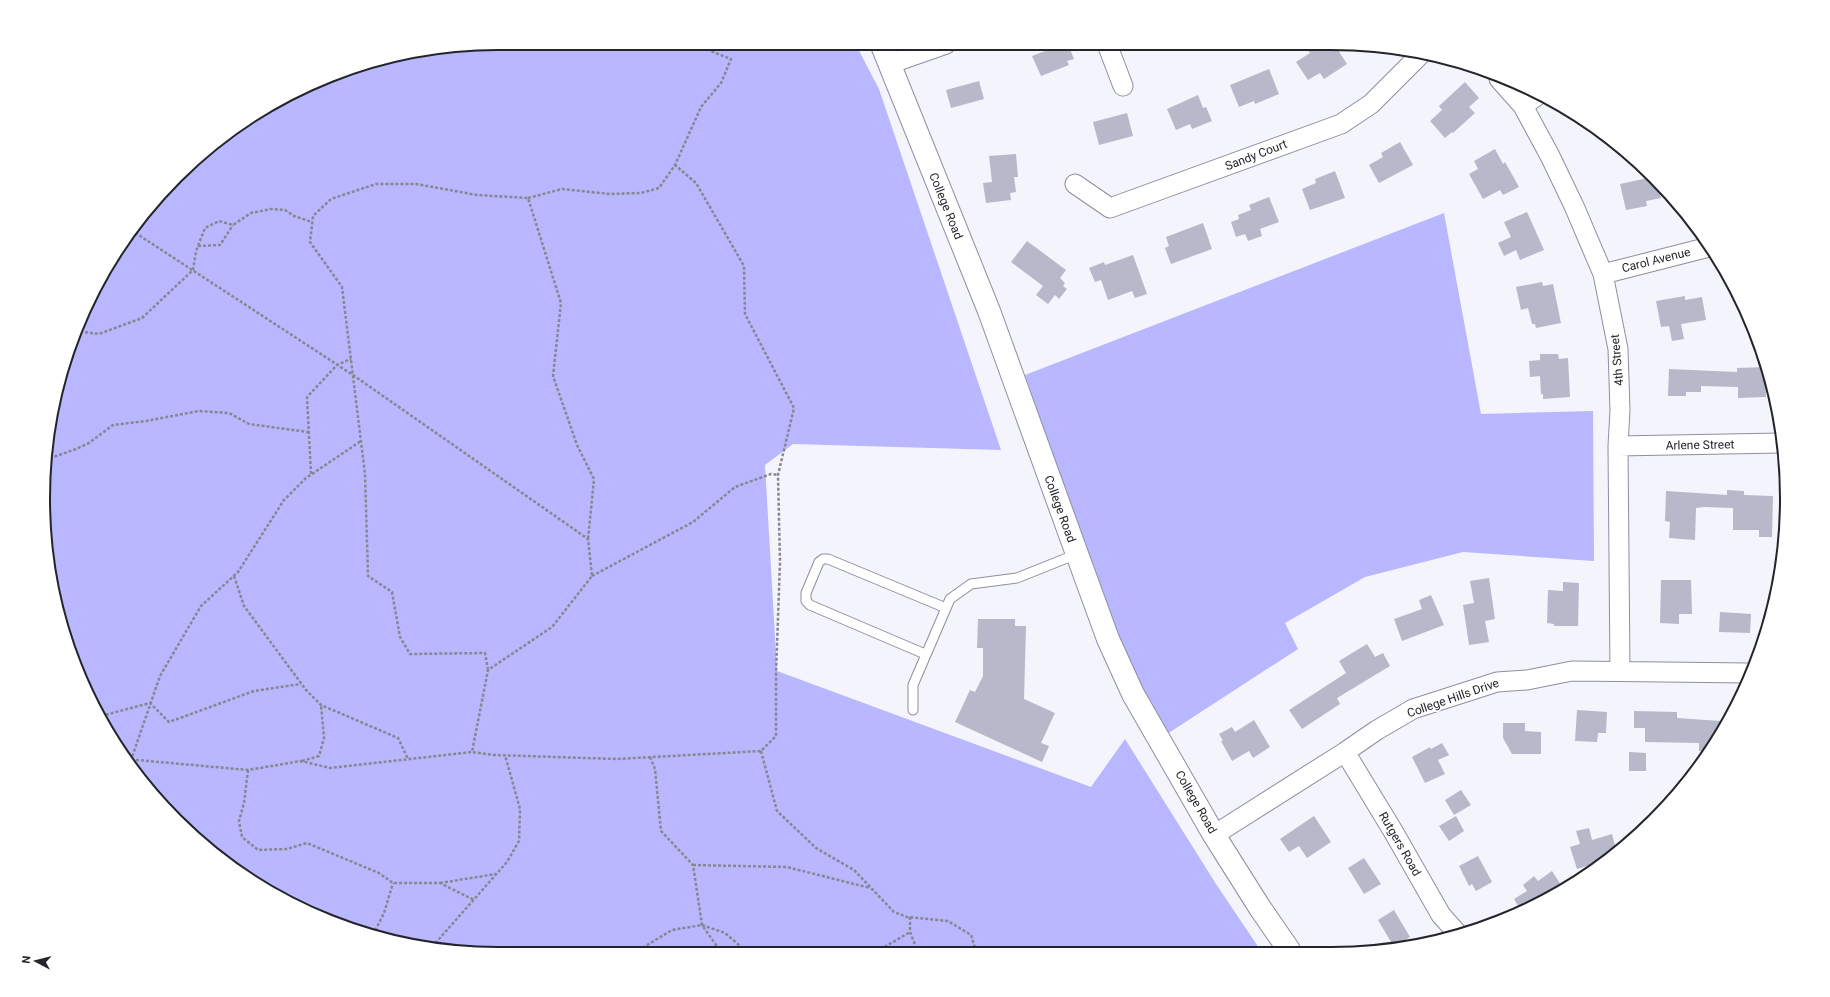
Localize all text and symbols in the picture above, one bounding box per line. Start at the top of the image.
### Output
street label: Sandy Court [1223,137,1289,173]
street label: College Road [926,171,966,241]
street label: Carol Avenue [1620,245,1692,275]
street label: 4th Street [1608,333,1626,386]
street label: Arlene Street [1665,437,1735,453]
street label: College Road [1041,473,1079,545]
street label: College Hills Drive [1405,676,1501,720]
street label: College Road [1172,768,1220,836]
street label: Rutgers Road [1376,809,1424,879]
north arrow [16,941,56,981]
text: N [20,955,34,964]

